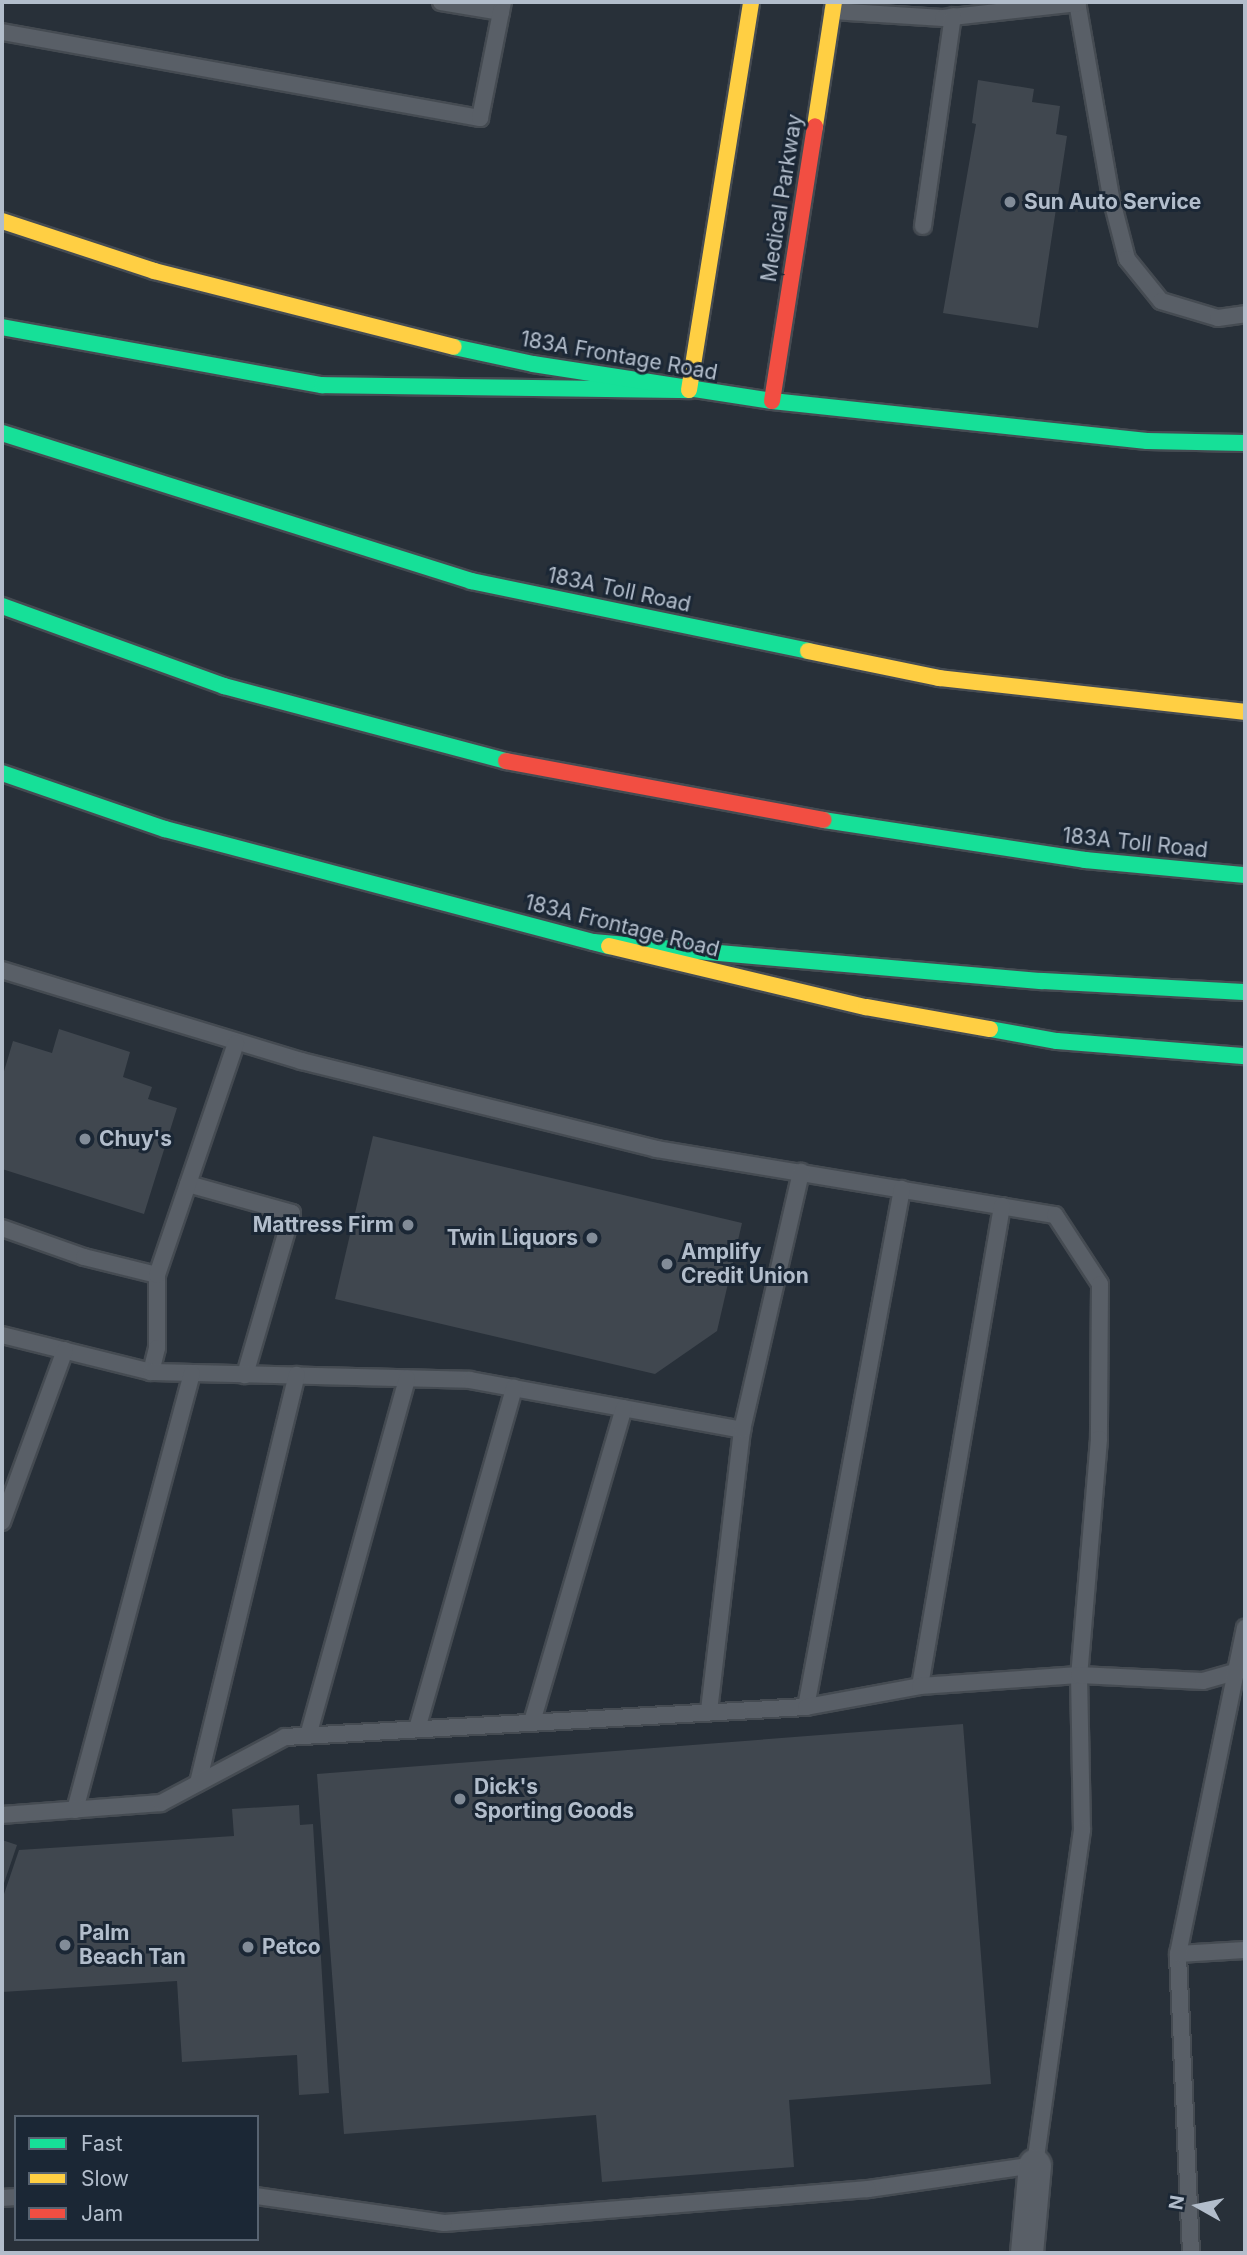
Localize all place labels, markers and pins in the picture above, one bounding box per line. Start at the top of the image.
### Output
place label: Sun Auto Service [1024,189,1201,215]
marker: Sun Auto Service [1002,194,1018,210]
place label: Chuy's [99,1126,172,1152]
marker: Chuy's [77,1131,93,1147]
place label: Mattress Firm [253,1212,394,1238]
marker: Mattress Firm [400,1217,416,1233]
place label: Twin Liquors [447,1225,578,1251]
marker: Twin Liquors [584,1230,600,1246]
place label: Amplify Credit Union [681,1239,809,1289]
marker: Amplify Credit Union [659,1256,675,1272]
place label: Dick's Sporting Goods [474,1774,634,1824]
marker: Dick's Sporting Goods [452,1791,468,1807]
place label: Palm Beach Tan [79,1920,186,1970]
place label: Petco [262,1934,321,1960]
marker: Palm Beach Tan [57,1937,73,1953]
marker: Petco [240,1939,256,1955]

